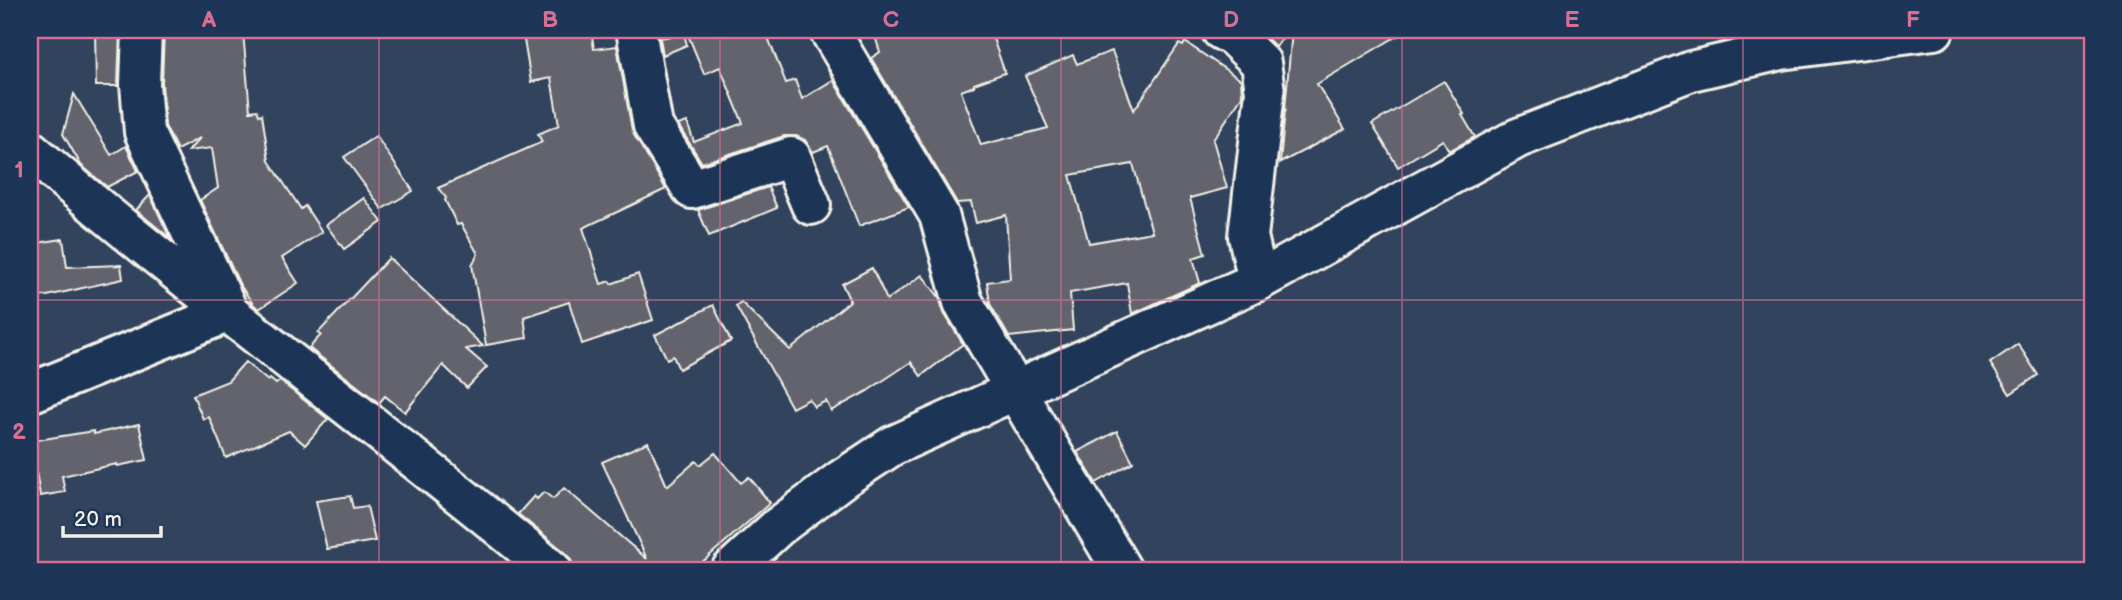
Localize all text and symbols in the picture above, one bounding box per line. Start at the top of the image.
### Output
text: A [201,6,217,34]
text: B [542,6,558,34]
text: C [883,6,899,34]
text: D [1223,6,1239,34]
text: E [1565,6,1580,34]
text: F [1906,6,1920,34]
text: 1 [14,156,24,184]
text: 2 [12,418,26,446]
scale bar [63,495,161,539]
text: 20 m [74,507,122,532]

